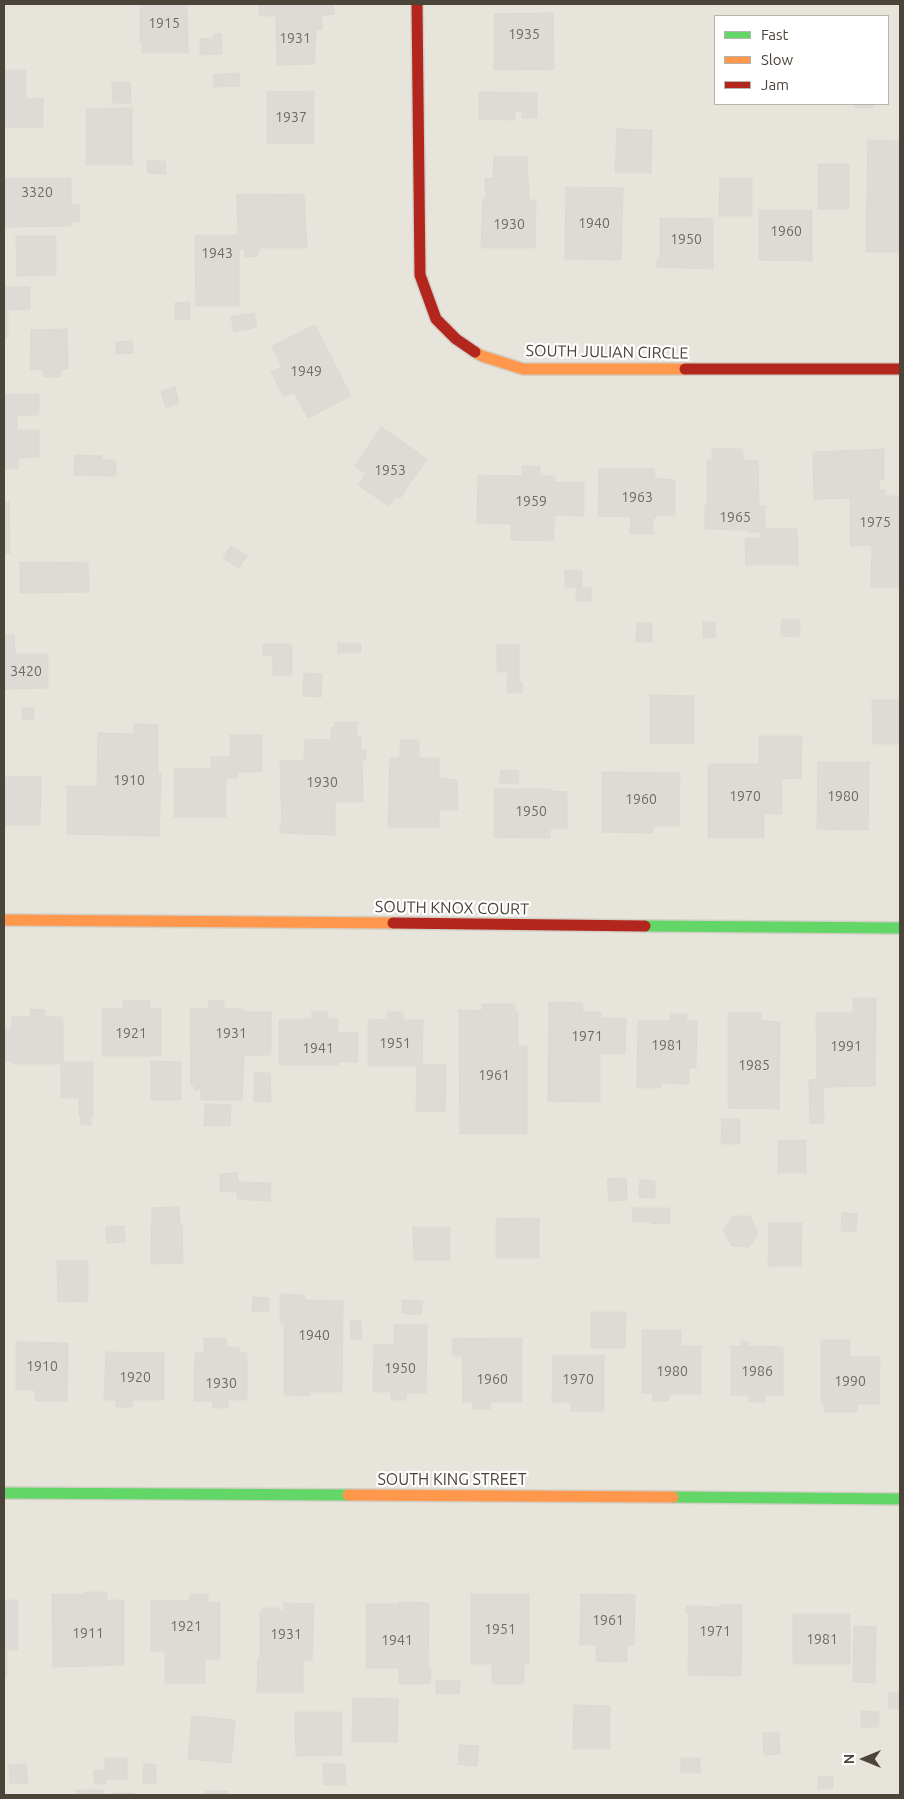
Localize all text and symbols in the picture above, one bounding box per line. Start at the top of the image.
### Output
house number: 1915 [148,15,180,31]
legend [714,15,889,105]
house number: 1935 [508,26,540,42]
text: Fast [761,26,788,43]
house number: 1931 [279,30,311,46]
text: Slow [761,51,793,68]
text: Jam [761,76,789,93]
house number: 1937 [275,109,307,125]
house number: 3320 [21,184,53,200]
house number: 1940 [578,215,610,231]
house number: 1930 [493,216,525,232]
house number: 1960 [770,223,802,239]
house number: 1950 [670,231,702,247]
house number: 1943 [201,245,233,261]
street label: SOUTH JULIAN CIRCLE [526,341,688,363]
house number: 1949 [290,363,322,379]
house number: 1953 [374,462,406,478]
house number: 1963 [621,489,653,505]
house number: 1959 [515,493,547,509]
house number: 1965 [719,509,751,525]
house number: 1975 [859,514,891,530]
house number: 3420 [10,663,42,679]
house number: 1910 [113,772,145,788]
house number: 1930 [306,774,338,790]
house number: 1970 [729,788,761,804]
house number: 1980 [827,788,859,804]
house number: 1960 [625,791,657,807]
house number: 1950 [515,803,547,819]
street label: SOUTH KNOX COURT [375,897,529,919]
house number: 1921 [115,1025,147,1041]
house number: 1931 [215,1025,247,1041]
house number: 1971 [571,1028,603,1044]
house number: 1951 [379,1035,411,1051]
house number: 1981 [651,1037,683,1053]
house number: 1991 [830,1038,862,1054]
house number: 1941 [302,1040,334,1056]
house number: 1985 [738,1057,770,1073]
house number: 1961 [478,1067,510,1083]
house number: 1940 [298,1327,330,1343]
house number: 1910 [26,1358,58,1374]
house number: 1950 [384,1360,416,1376]
house number: 1980 [656,1363,688,1379]
house number: 1986 [741,1363,773,1379]
house number: 1920 [119,1369,151,1385]
house number: 1960 [476,1371,508,1387]
house number: 1970 [562,1371,594,1387]
house number: 1990 [834,1373,866,1389]
house number: 1930 [205,1375,237,1391]
street label: SOUTH KING STREET [377,1470,527,1490]
house number: 1961 [592,1612,624,1628]
house number: 1921 [170,1618,202,1634]
house number: 1951 [484,1621,516,1637]
house number: 1971 [699,1623,731,1639]
house number: 1911 [72,1625,104,1641]
house number: 1931 [270,1626,302,1642]
house number: 1981 [806,1631,838,1647]
house number: 1941 [381,1632,413,1648]
north arrow [839,1734,889,1784]
text: N [841,1754,857,1764]

